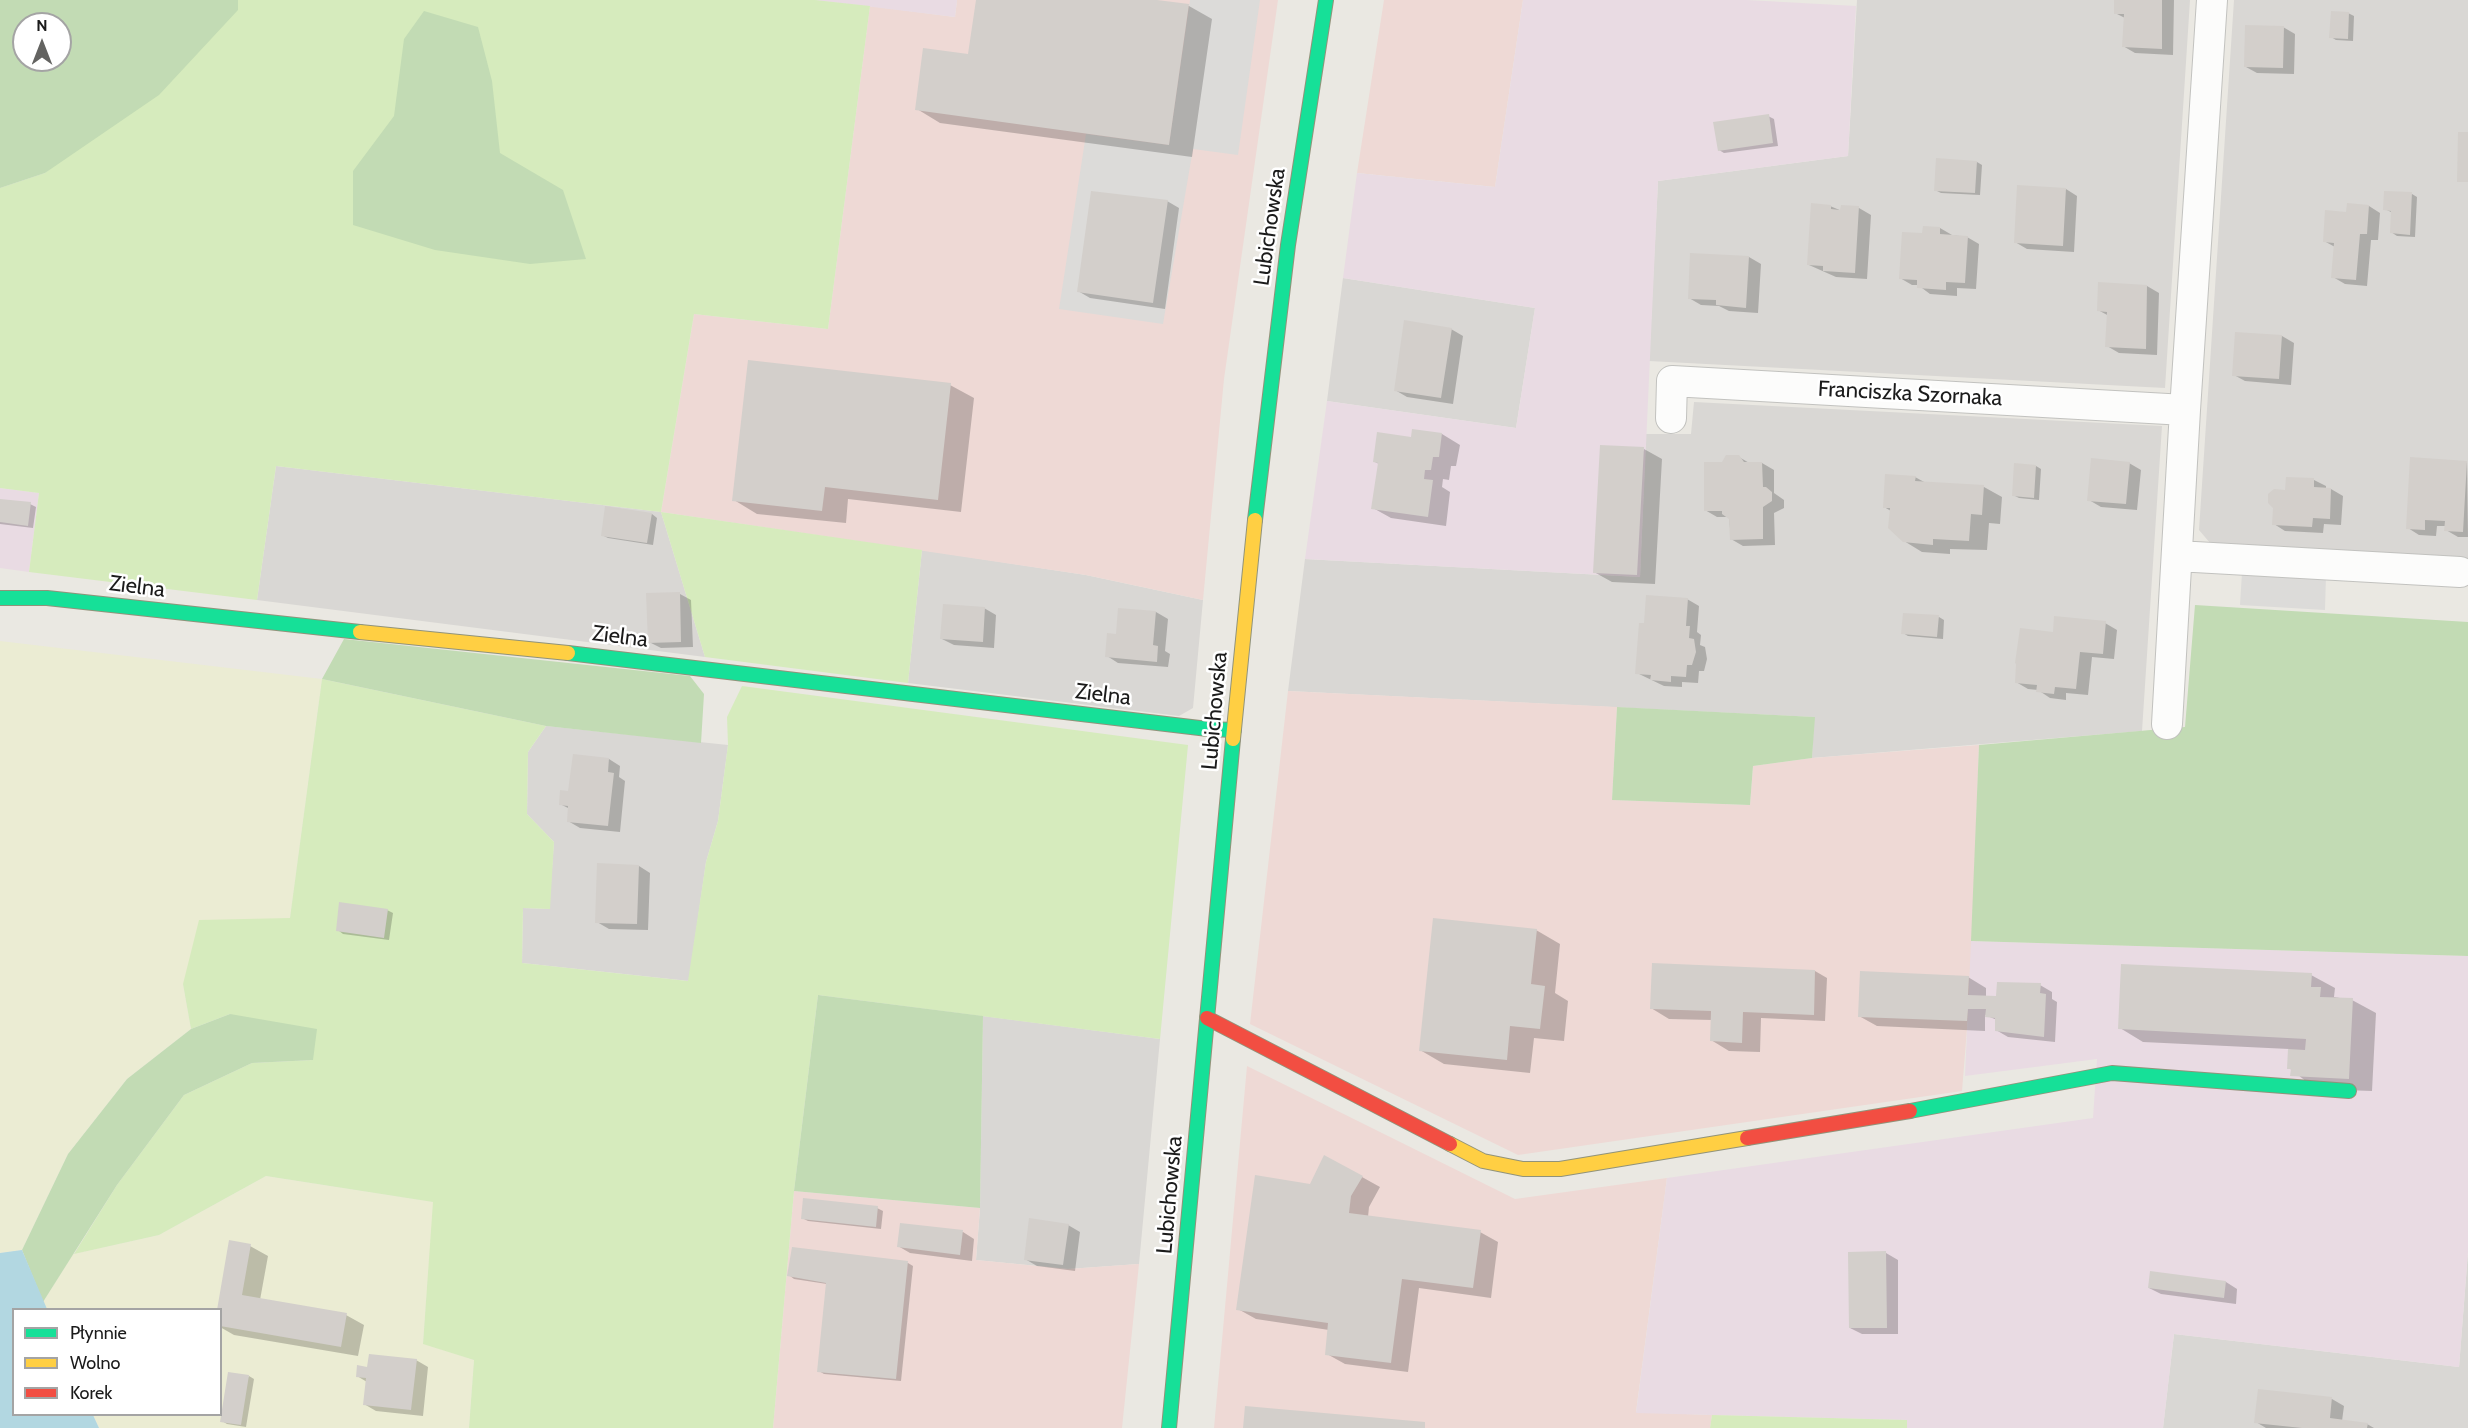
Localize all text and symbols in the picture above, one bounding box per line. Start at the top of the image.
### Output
north arrow [12,12,72,72]
text: N [36,16,48,35]
street label: Lubichowska [1249,166,1291,288]
street label: Franciszka Szornaka [1817,376,2003,412]
street label: Zielna [108,570,166,604]
street label: Zielna [591,620,649,654]
street label: Lubichowska [1197,651,1233,771]
street label: Zielna [1074,678,1132,712]
street label: Lubichowska [1152,1135,1188,1255]
legend [12,1308,222,1416]
text: Płynnie [70,1322,127,1344]
text: Wolno [70,1352,120,1374]
text: Korek [70,1382,112,1404]

